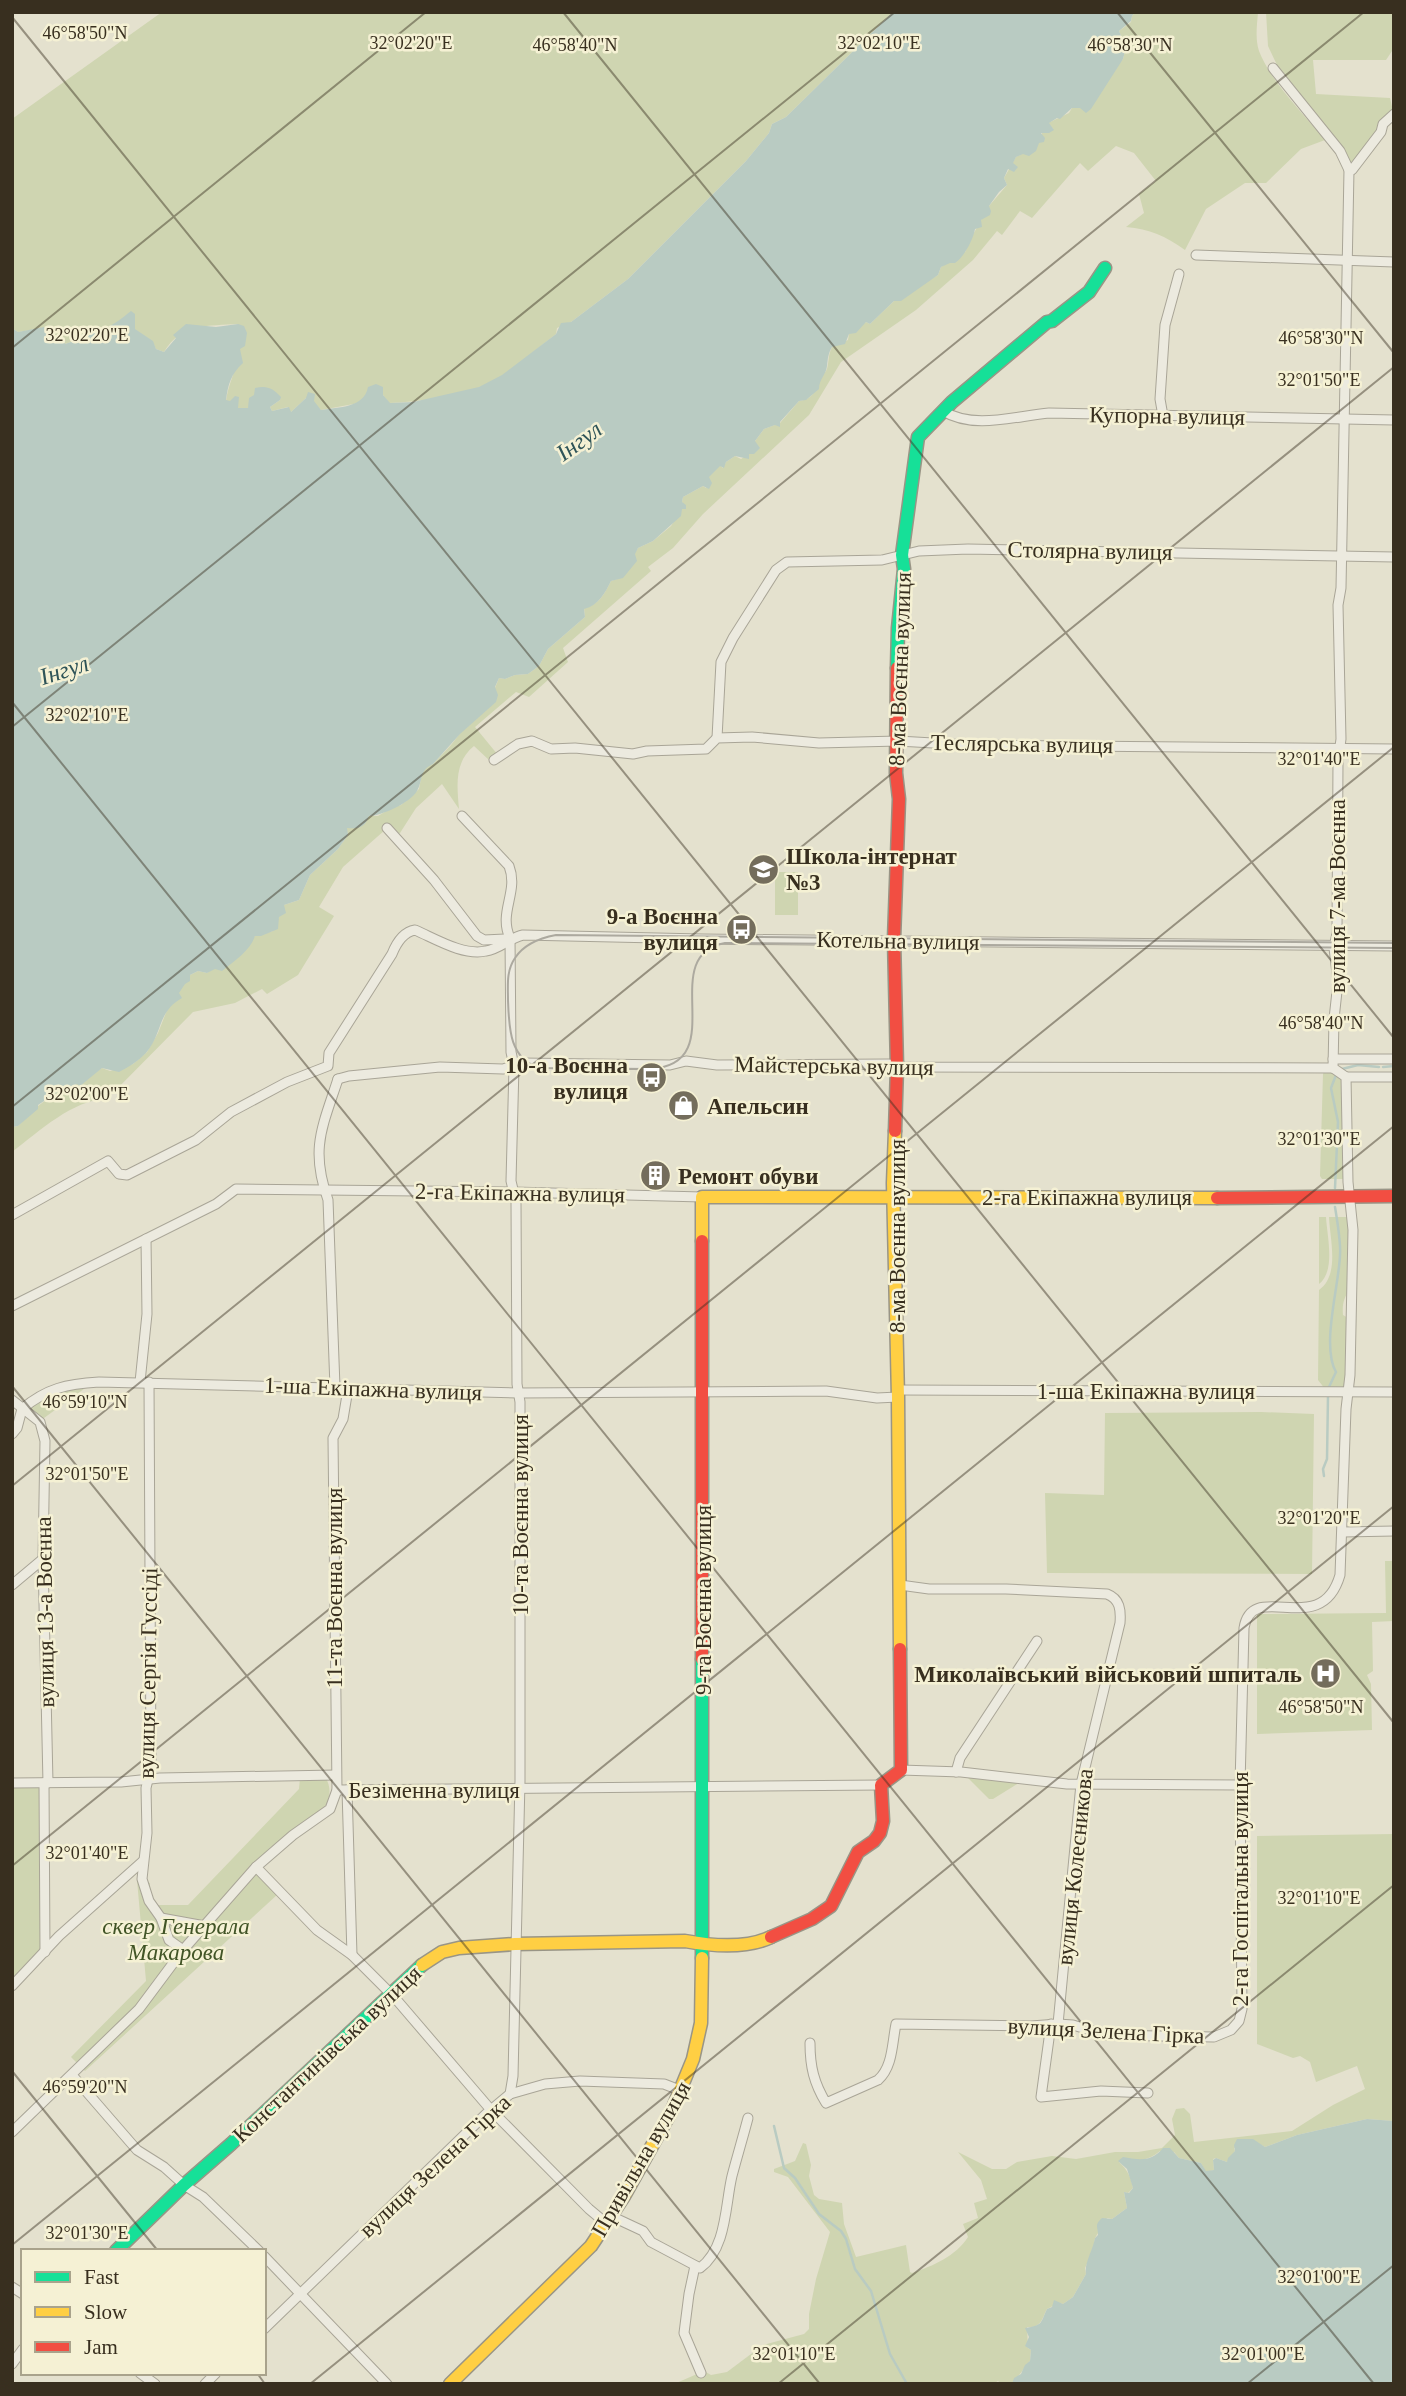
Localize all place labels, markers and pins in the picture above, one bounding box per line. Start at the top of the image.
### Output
place label: Школа-інтернат №3 [786,844,958,895]
school or university icon: Школа-інтернат №3 [746,852,780,886]
place label: 9-а Воєнна вулиця [607,904,718,955]
bus stop icon: 9-а Воєнна вулиця [724,912,758,946]
place label: 10-а Воєнна вулиця [505,1053,628,1104]
bus stop icon: 10-а Воєнна вулиця [634,1061,668,1095]
shop icon: Апельсин [667,1089,701,1123]
place label: Апельсин [707,1094,809,1119]
building icon: Ремонт обуви [638,1159,672,1193]
place label: Ремонт обуви [678,1164,818,1189]
hospital icon: Миколаївський військовий шпиталь [1308,1657,1342,1691]
place label: Миколаївський військовий шпиталь [914,1662,1302,1687]

